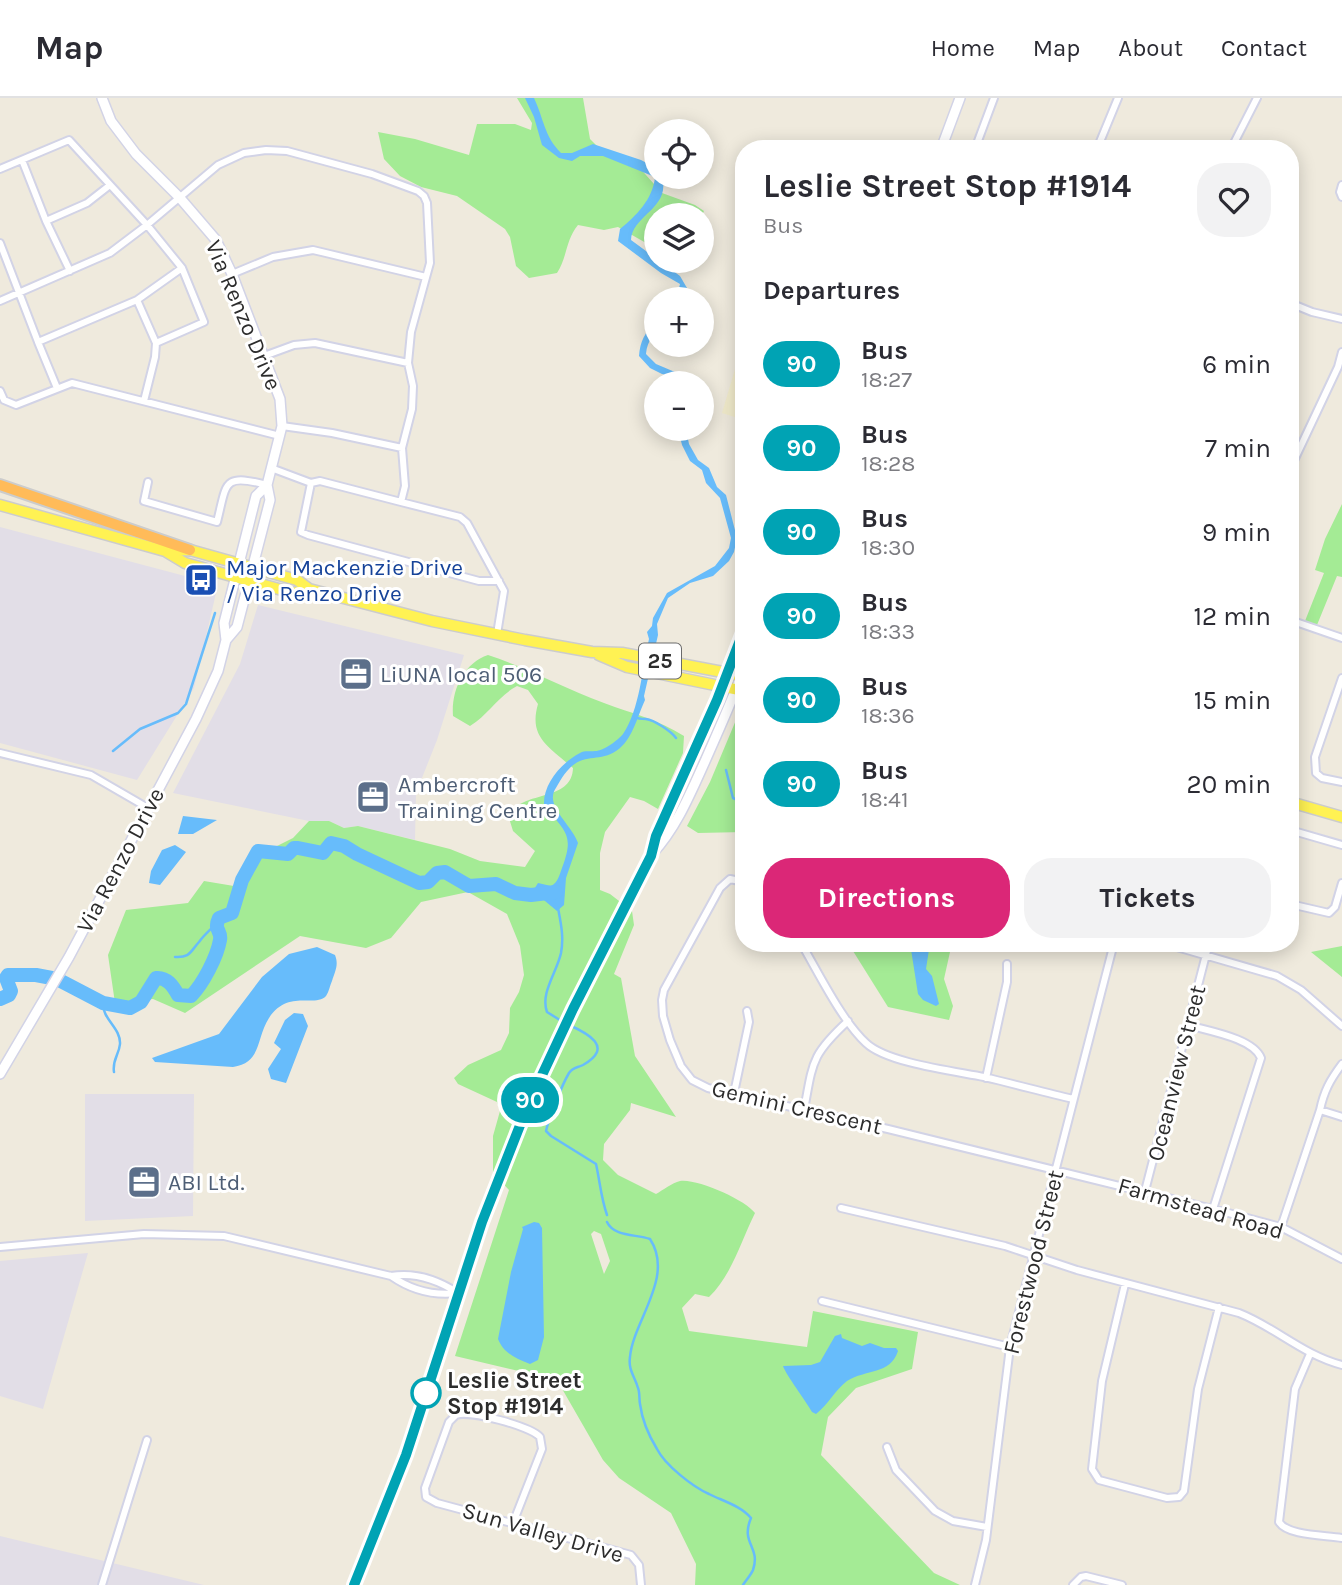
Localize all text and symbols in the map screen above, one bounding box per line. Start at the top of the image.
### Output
text: Map [35,29,103,67]
text: Home [931,34,995,62]
text: Map [1033,34,1080,62]
text: About [1118,34,1183,62]
text: Contact [1221,34,1307,62]
map controls [644,119,714,441]
button: locate [644,119,714,189]
button: heart [1197,163,1271,237]
text: Leslie Street Stop #1914 [763,167,1131,205]
button: layers [644,203,714,273]
text: Bus [763,212,803,239]
street label: Via Renzo Drive [200,236,287,394]
text: Departures [763,275,900,306]
button: + [644,287,714,357]
text: Bus [861,335,908,366]
text: 6 min [1202,349,1271,380]
text: 90 [787,350,816,378]
text: 18:27 [861,366,912,393]
button: − [644,371,714,441]
text: Bus [861,419,908,450]
text: 7 min [1205,433,1271,464]
text: 90 [787,434,816,462]
text: 18:28 [861,450,916,477]
text: Bus [861,503,908,534]
text: 9 min [1202,517,1271,548]
text: 90 [787,518,816,546]
text: 18:30 [861,534,915,561]
place label: Major Mackenzie Drive / Via Renzo Drive [226,554,463,607]
bus stop icon: Major Mackenzie Drive / Via Renzo Drive [182,561,220,599]
text: Bus [861,587,908,618]
text: 12 min [1193,601,1271,632]
text: 90 [787,602,816,630]
text: 18:33 [861,618,915,645]
road number: 25 [639,644,681,678]
office icon: LiUNA local 506 [337,655,375,693]
place label: LiUNA local 506 [380,661,542,688]
text: Bus [861,671,908,702]
text: 15 min [1194,685,1271,716]
text: 90 [787,686,816,714]
text: 18:36 [861,702,915,729]
text: Bus [861,755,908,786]
text: 20 min [1187,769,1271,800]
text: 90 [787,770,816,798]
place label: Ambercroft Training Centre [398,771,557,824]
office icon: Ambercroft Training Centre [354,778,392,816]
street label: Via Renzo Drive [71,783,170,937]
text: 18:41 [861,786,908,813]
button: Directions [763,858,1010,938]
button: Tickets [1024,858,1271,938]
street label: Oceanview Street [1142,982,1212,1164]
street label: Gemini Crescent [709,1075,885,1140]
line badge: 90 [498,1077,562,1123]
text: 90 [515,1086,545,1114]
office icon: ABI Ltd. [125,1163,163,1201]
street label: Forestwood Street [998,1167,1070,1357]
place label: ABI Ltd. [168,1169,245,1196]
street label: Farmstead Road [1115,1172,1287,1245]
place label: Leslie Street Stop #1914 [447,1367,581,1420]
marker: Leslie Street Stop #1914 [411,1378,441,1408]
street label: Sun Valley Drive [459,1497,627,1568]

